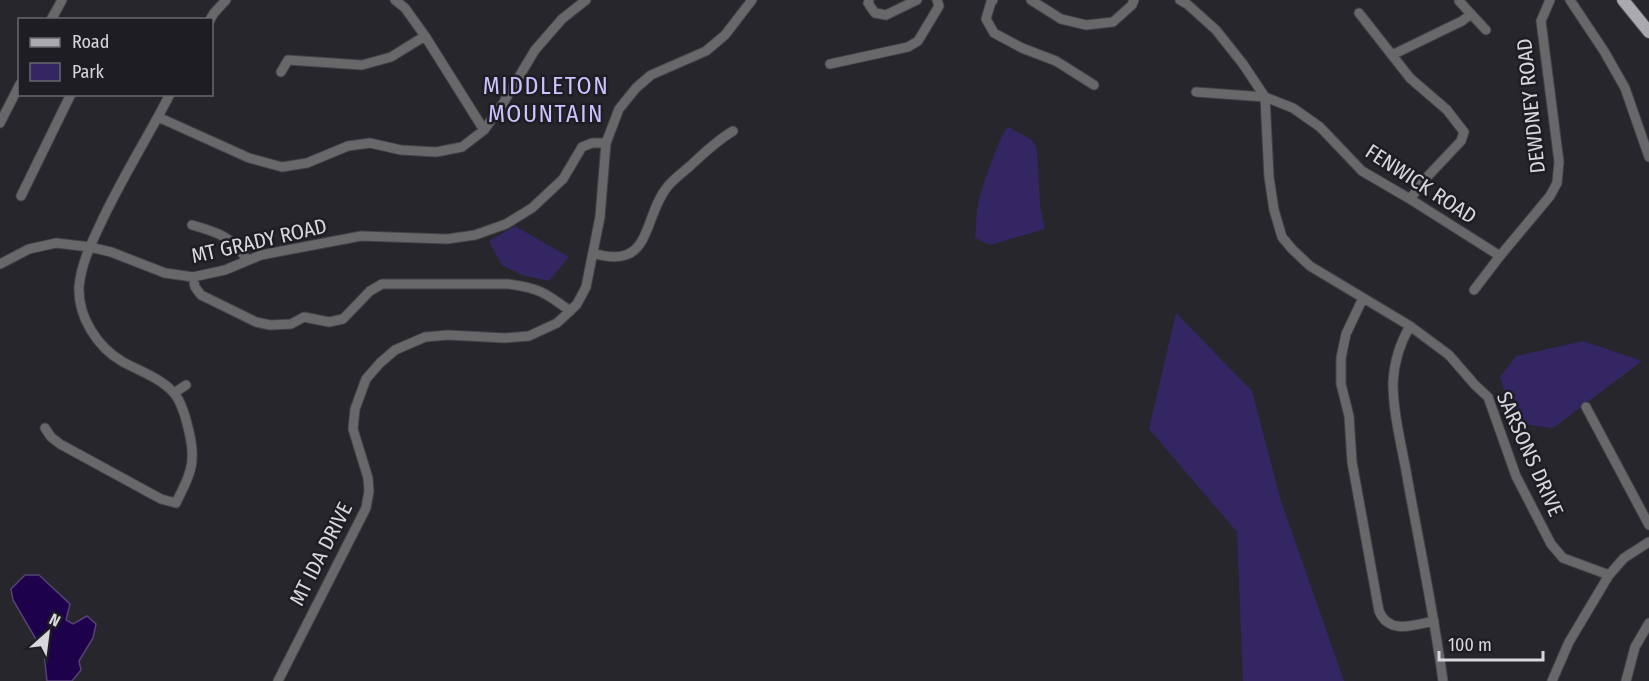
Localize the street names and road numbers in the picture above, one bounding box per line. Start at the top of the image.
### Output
street label: DEWDNEY ROAD [1511,37,1551,175]
street label: FENWICK ROAD [1361,138,1481,230]
street label: MT GRADY ROAD [189,213,329,269]
street label: SARSONS DRIVE [1491,387,1569,521]
street label: MT IDA DRIVE [284,498,358,610]

